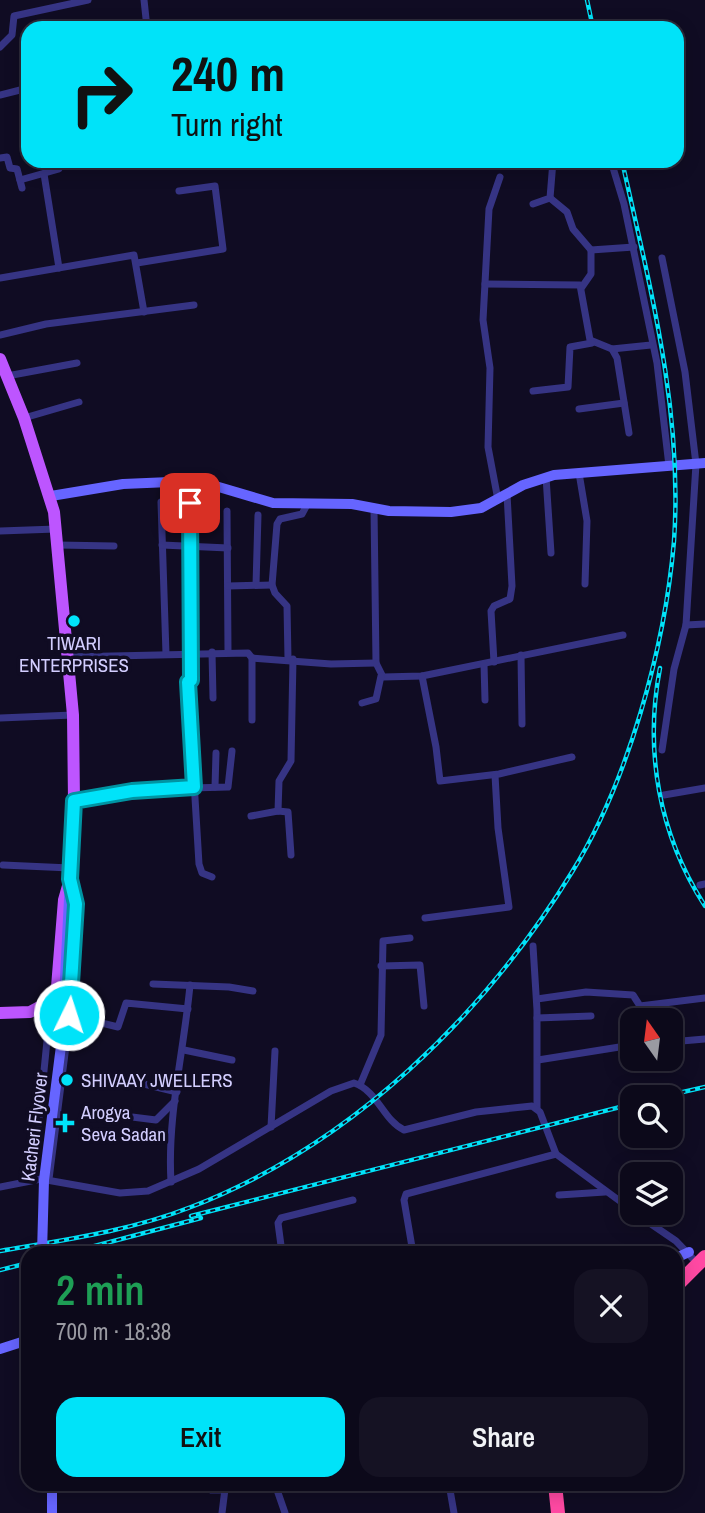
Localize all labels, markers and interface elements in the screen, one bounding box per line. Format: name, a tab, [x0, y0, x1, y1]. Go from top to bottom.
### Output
text: 240 m	[171, 40, 285, 106]
icon: right	[56, 49, 147, 140]
text: Turn right	[171, 103, 283, 146]
pin	[160, 473, 220, 533]
icon: arrive	[171, 484, 209, 522]
marker: TIWARI ENTERPRISES	[66, 613, 82, 629]
place label: TIWARI ENTERPRISES	[19, 630, 129, 678]
position arrow	[32, 978, 106, 1052]
north arrow	[620, 1008, 682, 1071]
map controls	[620, 1008, 683, 1225]
place label: SHIVAAY JWELLERS	[81, 1067, 233, 1093]
street label: Kacheri Flyover	[14, 1070, 54, 1183]
marker: SHIVAAY JWELLERS	[59, 1072, 75, 1088]
button: search	[620, 1085, 683, 1148]
place label: Arogya Seva Sadan	[80, 1099, 166, 1147]
marker: Arogya Seva Sadan	[55, 1113, 75, 1133]
button: layers	[620, 1162, 683, 1225]
text: 2 min	[56, 1262, 145, 1318]
button: close	[574, 1269, 648, 1343]
text: 700 m · 18:38	[56, 1316, 171, 1347]
button: Exit	[56, 1397, 345, 1477]
button: Share	[359, 1397, 648, 1477]

